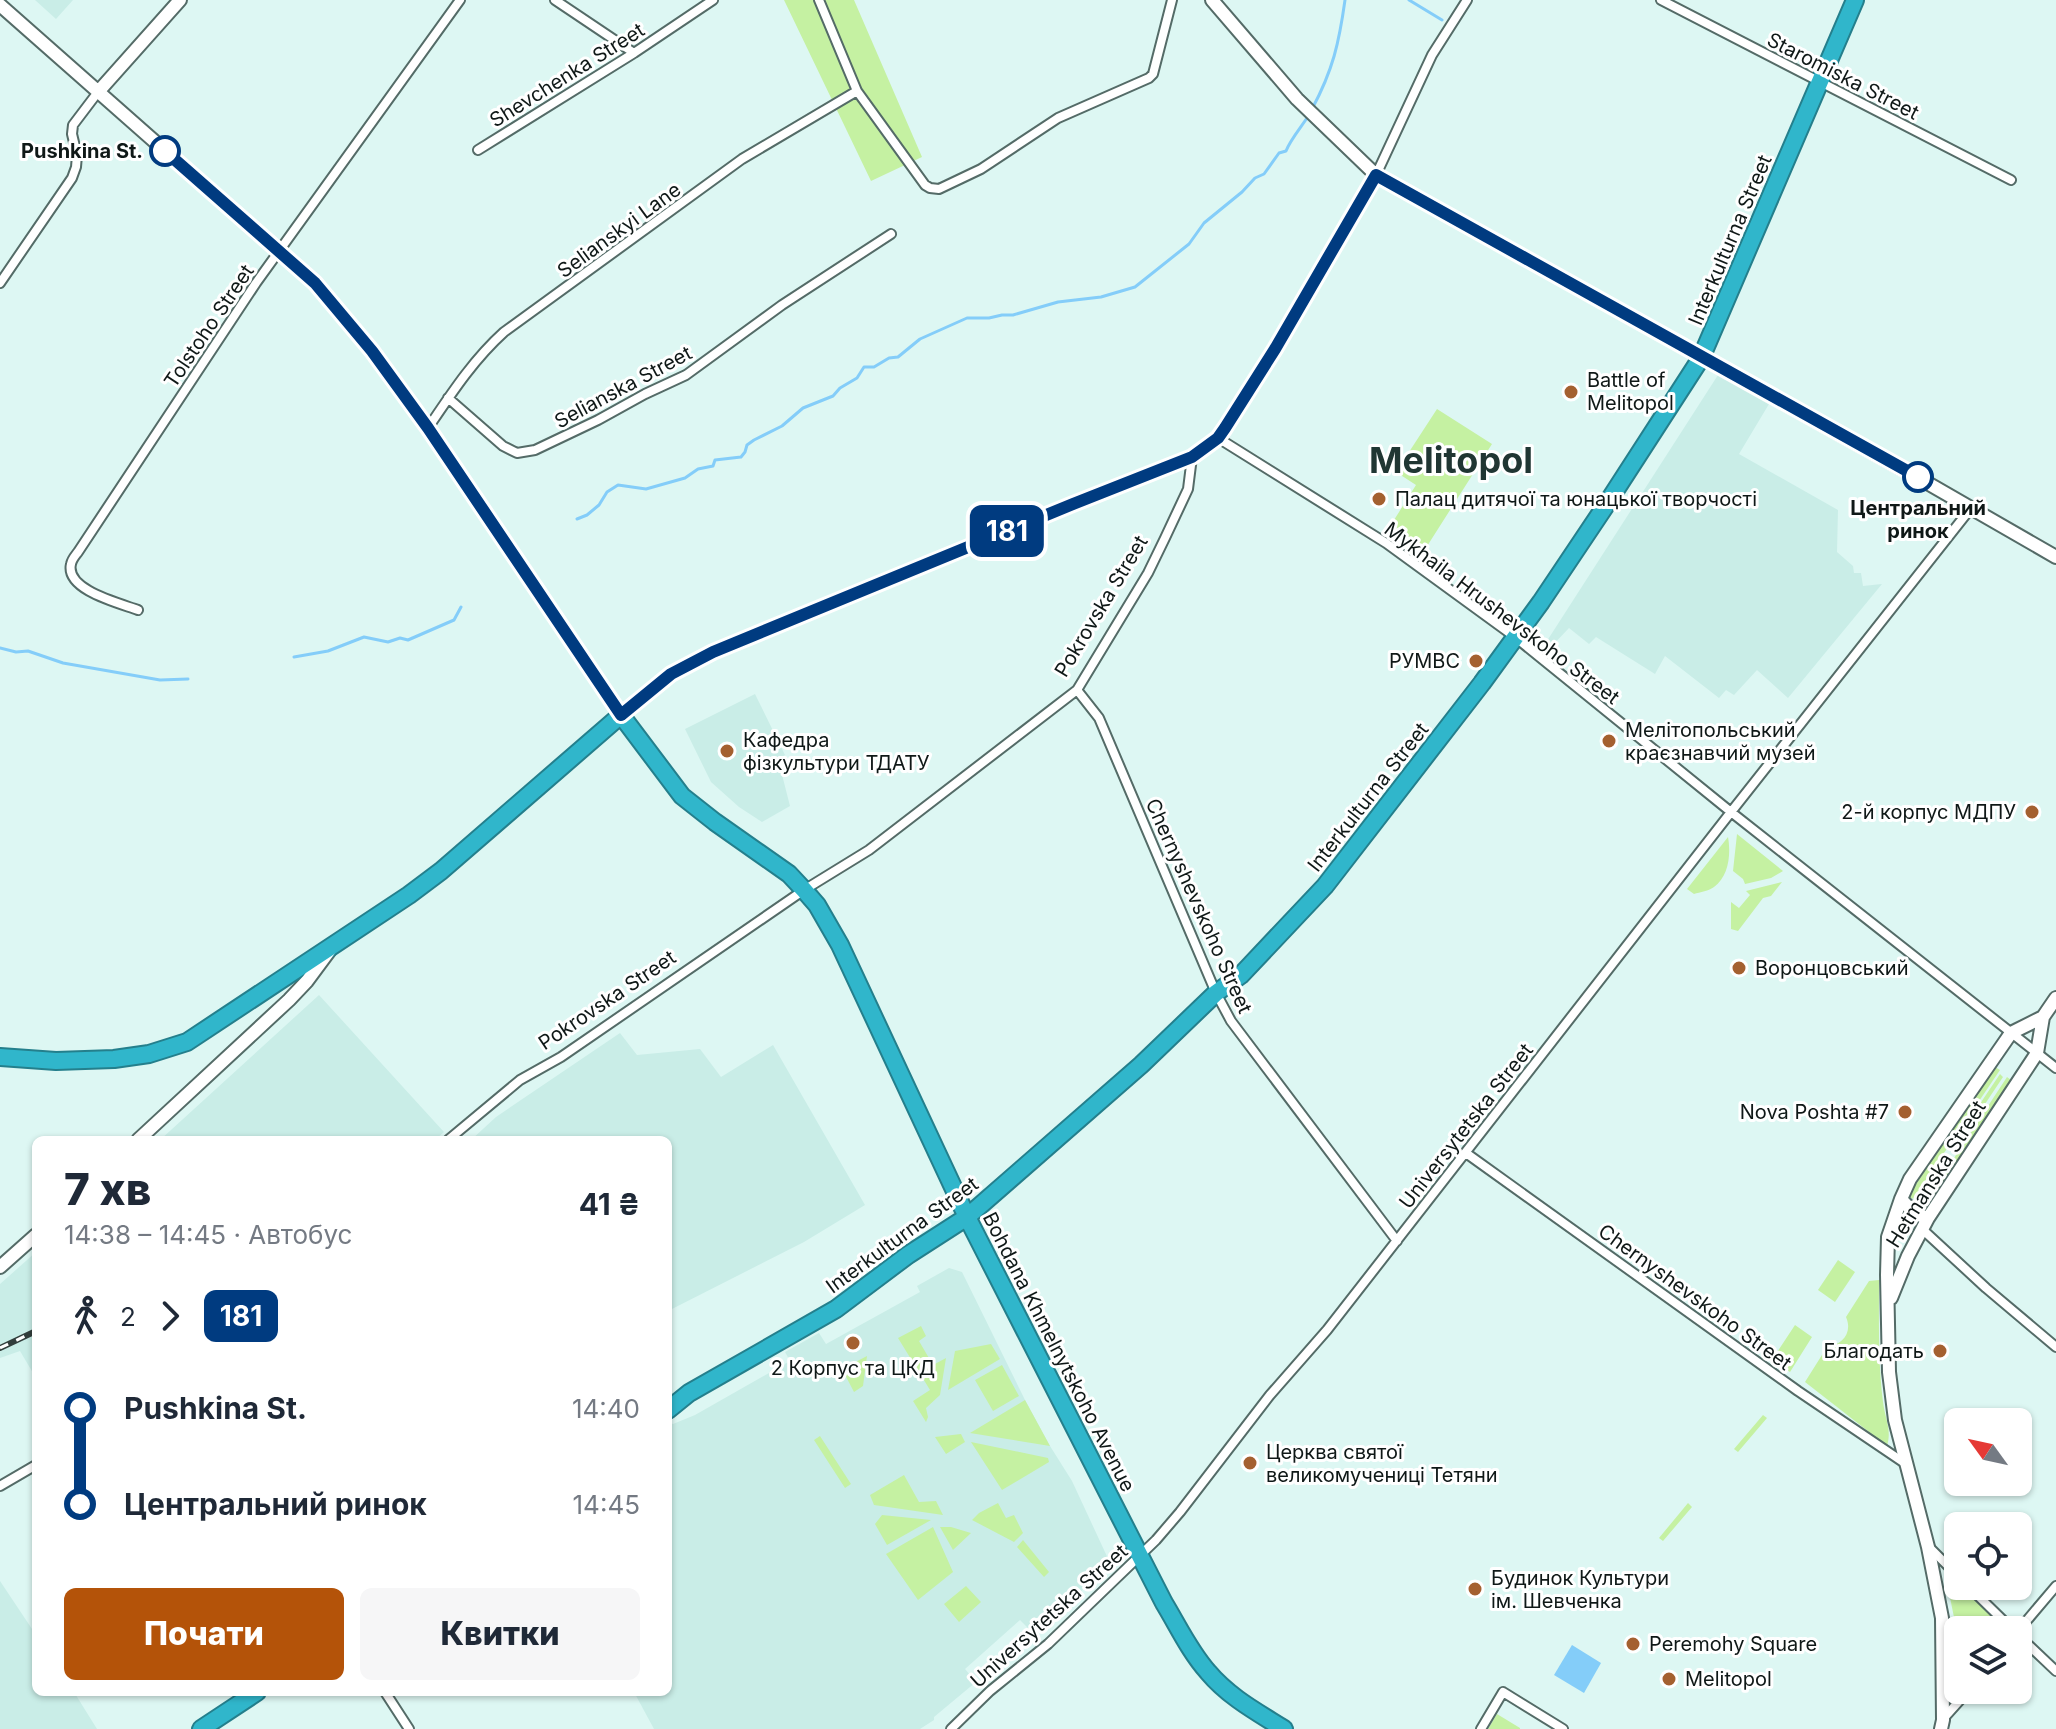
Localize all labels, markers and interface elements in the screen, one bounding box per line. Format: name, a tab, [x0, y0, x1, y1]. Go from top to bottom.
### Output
street label: Shevchenka Street	[485, 17, 649, 132]
street label: Staromiska Street	[1763, 27, 1923, 125]
marker: Pushkina St.	[150, 136, 180, 166]
place label: Pushkina St.	[21, 139, 143, 163]
street label: Interkulturna Street	[1683, 151, 1777, 329]
street label: Selianskyi Lane	[553, 177, 685, 283]
street label: Tolstoho Street	[159, 260, 259, 392]
street label: Selianska Street	[550, 341, 696, 433]
place label: Battle of Melitopol	[1587, 368, 1674, 415]
marker: Battle of Melitopol	[1562, 383, 1580, 401]
district label: Melitopol	[1369, 438, 1533, 482]
marker: Центральний ринок	[1903, 462, 1933, 492]
place label: Палац дитячої та юнацької творчості	[1395, 487, 1757, 511]
marker: Палац дитячої та юнацької творчості	[1370, 490, 1388, 508]
place label: Центральний ринок	[1850, 496, 1986, 543]
line badge: 181	[961, 505, 1053, 557]
text: 181	[986, 514, 1028, 548]
street label: Mykhaila Hrushevskoho Street	[1380, 517, 1625, 710]
street label: Pokrovska Street	[1049, 531, 1153, 681]
place label: РУМВC	[1389, 649, 1460, 673]
marker: РУМВC	[1467, 652, 1485, 670]
street label: Interkulturna Street	[1302, 717, 1434, 876]
place label: Мелітопольський краєзнавчий музей	[1625, 718, 1816, 765]
place label: Кафедра фізкультури ТДАТУ	[743, 728, 930, 775]
marker: Мелітопольський краєзнавчий музей	[1600, 732, 1618, 750]
marker: Кафедра фізкультури ТДАТУ	[718, 742, 736, 760]
street label: Chernyshevskoho Street	[1141, 795, 1257, 1018]
place label: 2-й корпус МДПУ	[1841, 800, 2016, 824]
marker: 2-й корпус МДПУ	[2023, 803, 2041, 821]
street label: Pokrovska Street	[534, 945, 681, 1055]
place label: Воронцовський	[1755, 956, 1908, 980]
marker: Воронцовський	[1730, 959, 1748, 977]
street label: Universytetska Street	[1394, 1038, 1538, 1213]
street label: Hetmanska Street	[1881, 1096, 1991, 1252]
place label: Nova Poshta #7	[1740, 1100, 1889, 1124]
marker: Nova Poshta #7	[1896, 1103, 1914, 1121]
text: 7 хв	[64, 1162, 151, 1216]
street label: Interkulturna Street	[821, 1171, 983, 1298]
text: 41 ₴	[579, 1186, 640, 1222]
street label: Bohdana Khmelnytskoho Avenue	[978, 1208, 1140, 1496]
text: 14:38 – 14:45 · Автобус	[64, 1219, 352, 1250]
street label: Chernyshevskoho Street	[1594, 1219, 1796, 1375]
icon: walk	[64, 1294, 108, 1338]
icon: forward	[148, 1294, 192, 1338]
text: 181	[220, 1299, 262, 1333]
text: 2	[120, 1301, 136, 1332]
marker: 2 Корпус та ЦКД	[844, 1334, 862, 1352]
place label: Благодать	[1823, 1339, 1924, 1363]
marker: Благодать	[1931, 1342, 1949, 1360]
place label: 2 Корпус та ЦКД	[771, 1356, 935, 1380]
text: Pushkina St.	[124, 1390, 307, 1426]
text: 14:40	[572, 1393, 640, 1424]
north arrow	[1944, 1408, 2032, 1496]
map controls	[1944, 1408, 2032, 1704]
place label: Церква святої великомучениці Тетяни	[1266, 1440, 1498, 1487]
marker: Церква святої великомучениці Тетяни	[1241, 1454, 1259, 1472]
text: Центральний ринок	[124, 1486, 427, 1522]
text: 14:45	[573, 1489, 640, 1520]
button: locate	[1944, 1512, 2032, 1600]
street label: Universytetska Street	[966, 1539, 1133, 1693]
place label: Будинок Культури ім. Шевченка	[1491, 1566, 1669, 1613]
marker: Будинок Культури ім. Шевченка	[1466, 1580, 1484, 1598]
button: Почати	[64, 1588, 344, 1680]
button: Квитки	[360, 1588, 640, 1680]
button: layers	[1944, 1616, 2032, 1704]
place label: Peremohy Square	[1649, 1632, 1817, 1656]
marker: Peremohy Square	[1624, 1635, 1642, 1653]
place label: Melitopol	[1685, 1667, 1772, 1691]
marker: Melitopol	[1660, 1670, 1678, 1688]

